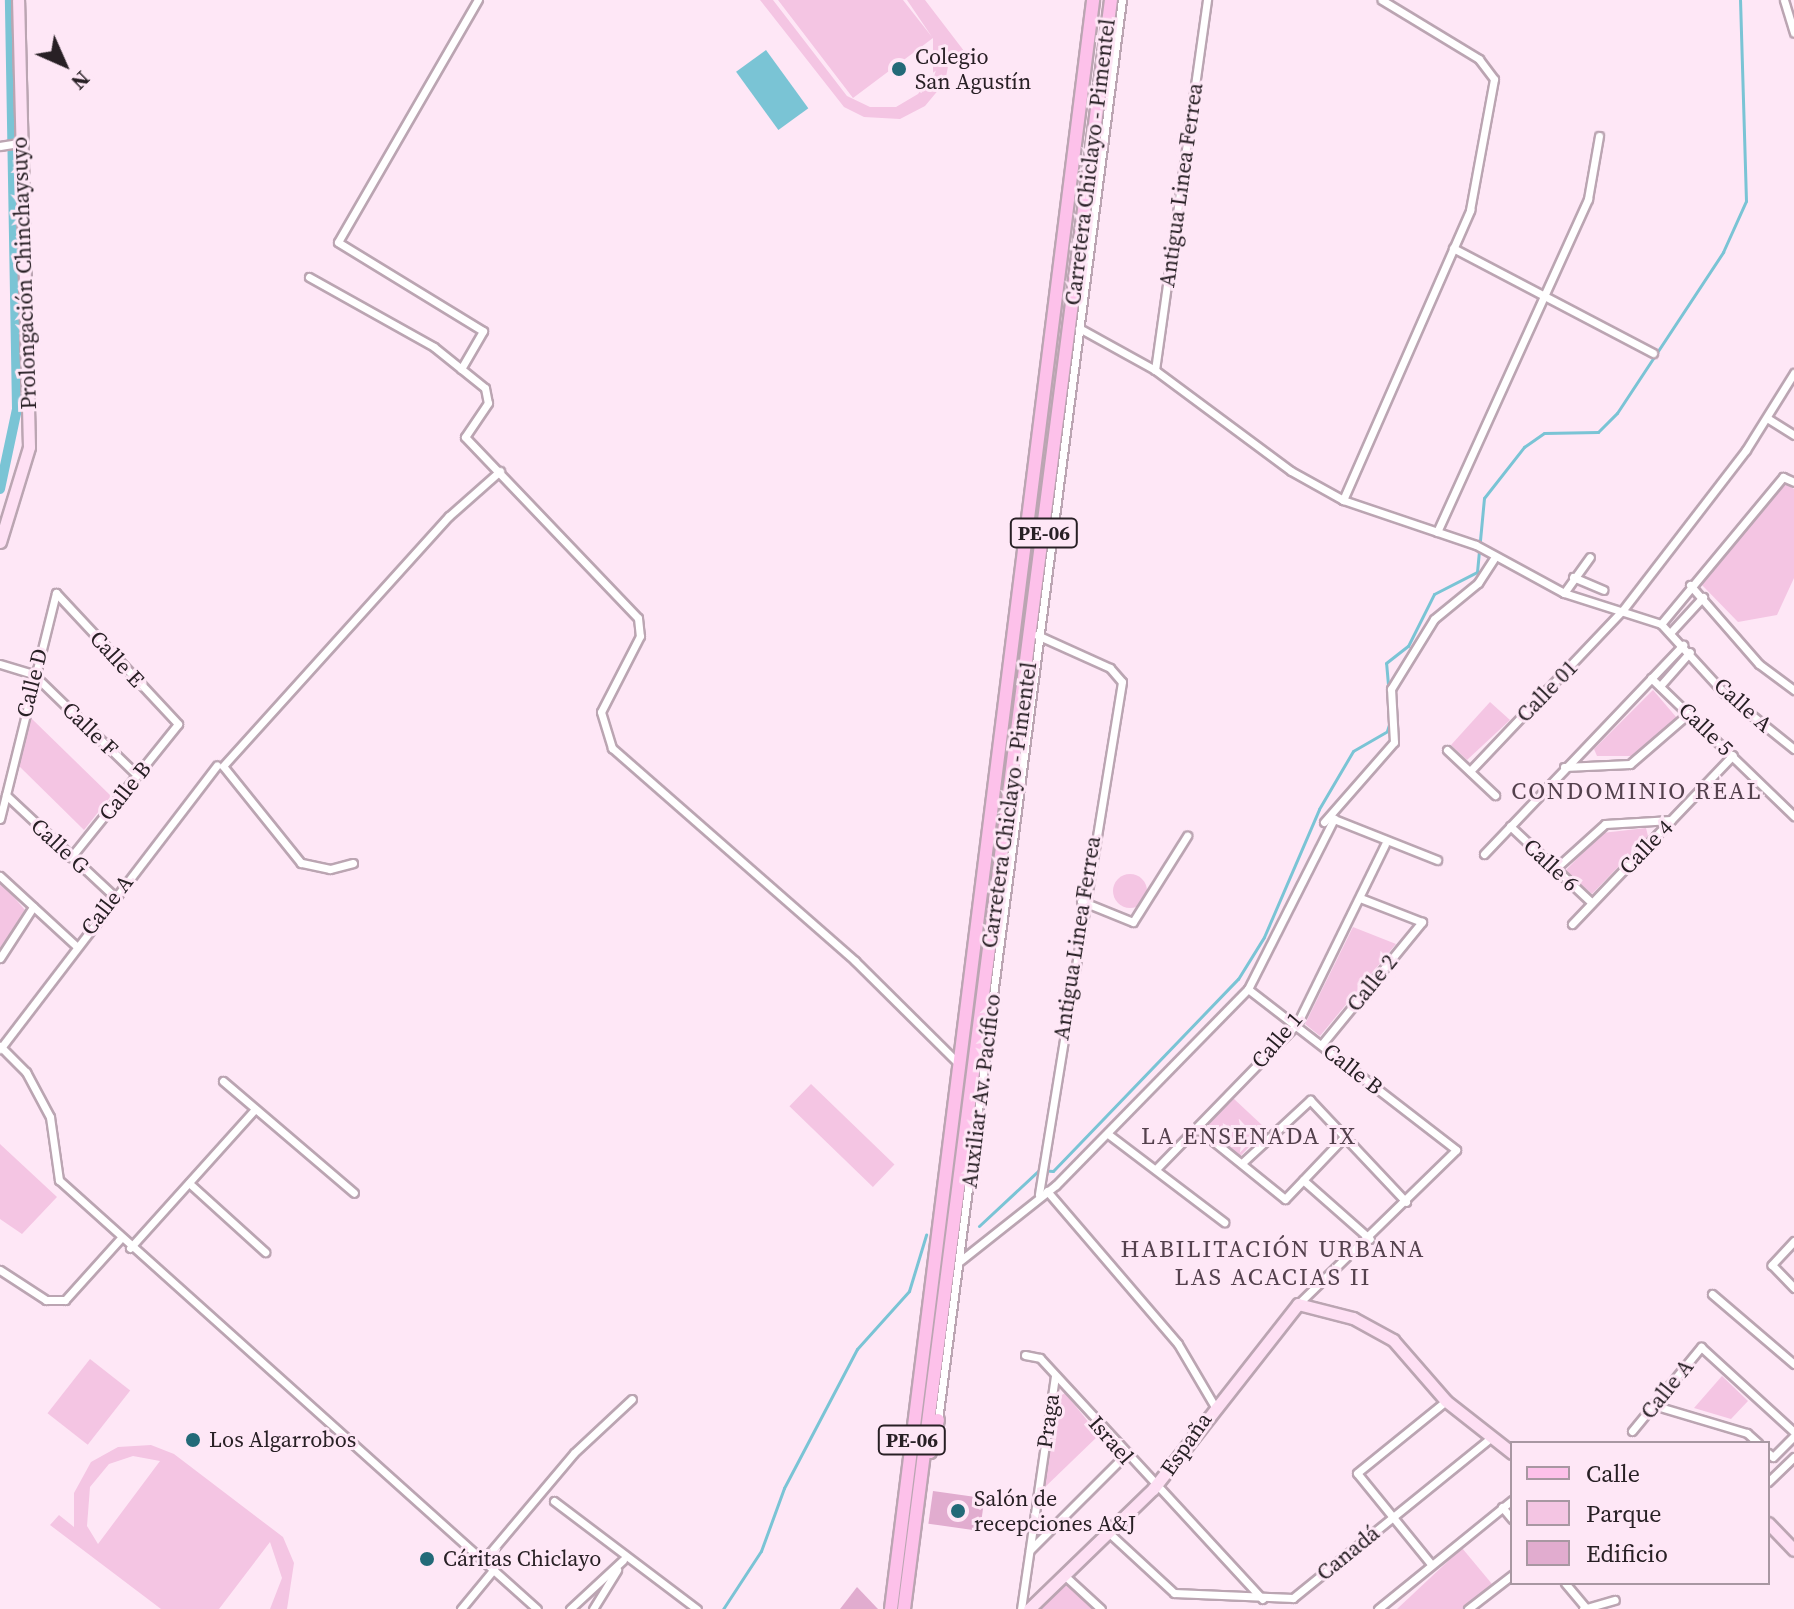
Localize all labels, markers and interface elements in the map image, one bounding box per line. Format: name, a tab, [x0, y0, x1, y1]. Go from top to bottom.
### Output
street label: Carretera Chiclayo - Pimentel	[1059, 17, 1121, 307]
north arrow	[24, 24, 104, 104]
place label: Colegio San Agustín	[915, 43, 1031, 94]
marker: Colegio San Agustín	[890, 60, 908, 78]
text: N	[65, 65, 97, 97]
street label: Antigua Linea Ferrea	[1154, 81, 1208, 289]
street label: Prolongación Chinchaysuyo	[6, 136, 42, 410]
road number: PE-06	[1008, 517, 1080, 549]
street label: Calle E	[84, 625, 150, 693]
street label: Calle D	[11, 646, 53, 720]
street label: Calle 01	[1511, 654, 1583, 728]
street label: Carretera Chiclayo - Pimentel	[976, 660, 1042, 950]
street label: Calle A	[1708, 672, 1778, 738]
street label: Calle F	[57, 696, 123, 762]
street label: Calle 5	[1673, 697, 1739, 761]
street label: Calle B	[93, 756, 157, 826]
district label: CONDOMINIO REAL	[1511, 777, 1763, 805]
street label: Calle G	[26, 813, 94, 879]
street label: Calle 4	[1614, 814, 1678, 880]
street label: Calle 6	[1518, 833, 1584, 897]
street label: Antigua Linea Ferrea	[1048, 834, 1106, 1042]
street label: Calle A	[75, 870, 139, 940]
street label: Calle 2	[1341, 949, 1403, 1017]
street label: Auxiliar Av. Pacífico	[956, 992, 1006, 1190]
street label: Calle 1	[1246, 1006, 1308, 1074]
street label: Calle B	[1318, 1038, 1388, 1100]
district label: LA ENSENADA IX	[1141, 1122, 1357, 1150]
district label: HABILITACIÓN URBANA LAS ACACIAS II	[1120, 1235, 1426, 1291]
street label: Calle A	[1635, 1354, 1699, 1424]
street label: Praga	[1031, 1392, 1065, 1450]
street label: España	[1155, 1407, 1217, 1481]
street label: Israel	[1083, 1411, 1139, 1469]
road number: PE-06	[876, 1424, 948, 1456]
place label: Los Algarrobos	[209, 1427, 356, 1453]
marker: Los Algarrobos	[184, 1431, 202, 1449]
legend	[1510, 1441, 1770, 1585]
text: Calle	[1586, 1457, 1640, 1490]
place label: Salón de recepciones A&J	[974, 1485, 1136, 1536]
text: Parque	[1586, 1497, 1662, 1530]
marker: Salón de recepciones A&J	[949, 1502, 967, 1520]
street label: Canadá	[1311, 1520, 1385, 1586]
text: Edificio	[1586, 1537, 1668, 1570]
place label: Cáritas Chiclayo	[443, 1546, 601, 1572]
marker: Cáritas Chiclayo	[418, 1550, 436, 1568]

